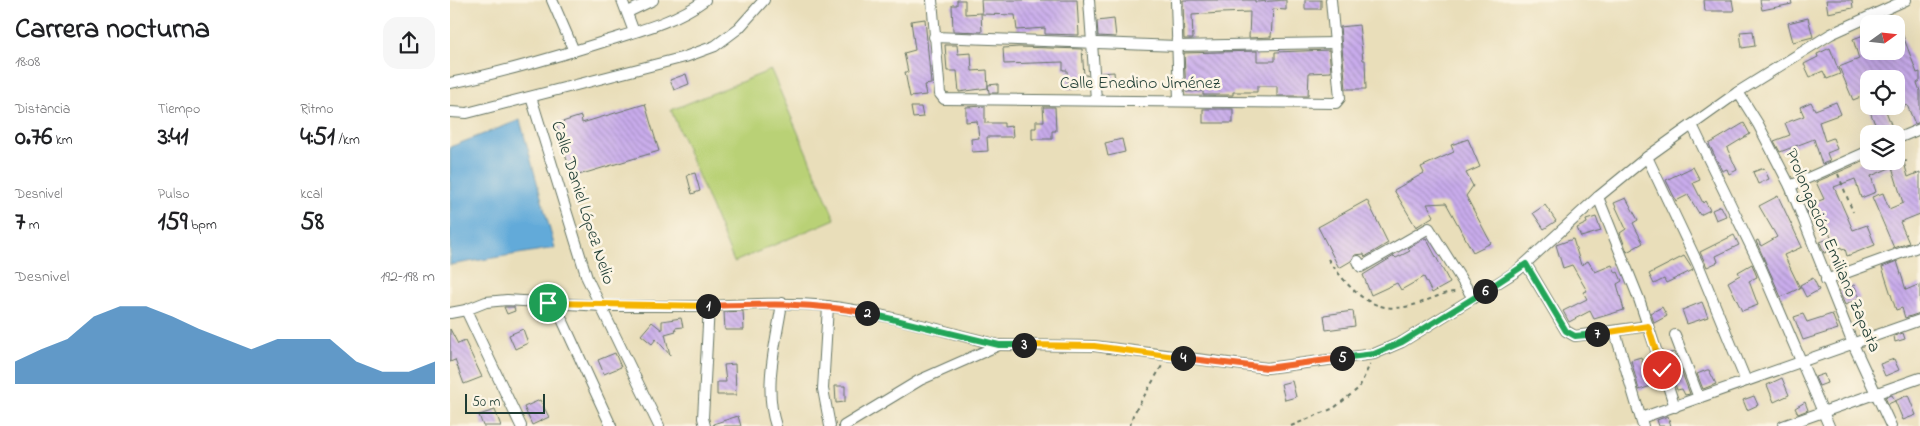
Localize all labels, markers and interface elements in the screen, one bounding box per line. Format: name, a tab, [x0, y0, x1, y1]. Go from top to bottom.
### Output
text: Carrera nocturna	[15, 10, 210, 51]
north arrow	[1860, 15, 1905, 60]
map controls	[1860, 15, 1905, 170]
button: share	[383, 17, 435, 69]
text: 18:08	[15, 50, 40, 74]
button: locate	[1860, 70, 1905, 115]
street label: Calle Enedino Jiménez	[1060, 71, 1221, 97]
text: Distancia	[15, 99, 70, 120]
text: Tiempo	[158, 99, 200, 120]
text: Ritmo	[300, 99, 333, 120]
street label: Calle Daniel López Nelio	[543, 118, 621, 288]
text: 0.76	[15, 120, 52, 156]
text: 3:41	[158, 120, 188, 156]
text: 4:51	[300, 120, 335, 156]
button: layers	[1860, 125, 1905, 170]
text: km	[52, 130, 73, 151]
text: /km	[335, 130, 360, 151]
street label: Prolongación Emiliano Zapata	[1776, 145, 1887, 357]
text: Desnivel	[15, 184, 63, 205]
text: Pulso	[158, 184, 190, 205]
text: kcal	[300, 184, 323, 205]
text: 7	[15, 205, 25, 241]
text: 159	[158, 205, 187, 241]
text: 58	[300, 205, 324, 241]
text: m	[25, 215, 40, 236]
text: bpm	[187, 215, 217, 236]
text: Desnivel	[15, 265, 69, 289]
text: 192–198 m	[380, 265, 435, 289]
pin: 6	[1472, 278, 1498, 304]
text: 6	[1482, 281, 1489, 302]
pin	[527, 282, 569, 324]
icon: arrive	[534, 289, 562, 317]
pin: 1	[696, 294, 720, 318]
text: 1	[706, 296, 711, 317]
pin: 2	[854, 300, 880, 326]
text: 2	[864, 303, 871, 324]
pin: 7	[1584, 322, 1610, 346]
text: 7	[1595, 324, 1600, 345]
pin: 3	[1012, 332, 1036, 358]
text: 3	[1022, 335, 1027, 356]
pin: 4	[1170, 346, 1196, 370]
pin: 5	[1330, 346, 1354, 370]
text: 4	[1181, 348, 1186, 369]
text: 5	[1338, 348, 1347, 369]
pin	[1641, 349, 1683, 391]
icon: check	[1648, 356, 1676, 384]
scale bar	[465, 391, 545, 414]
text: 50 m	[472, 392, 500, 413]

